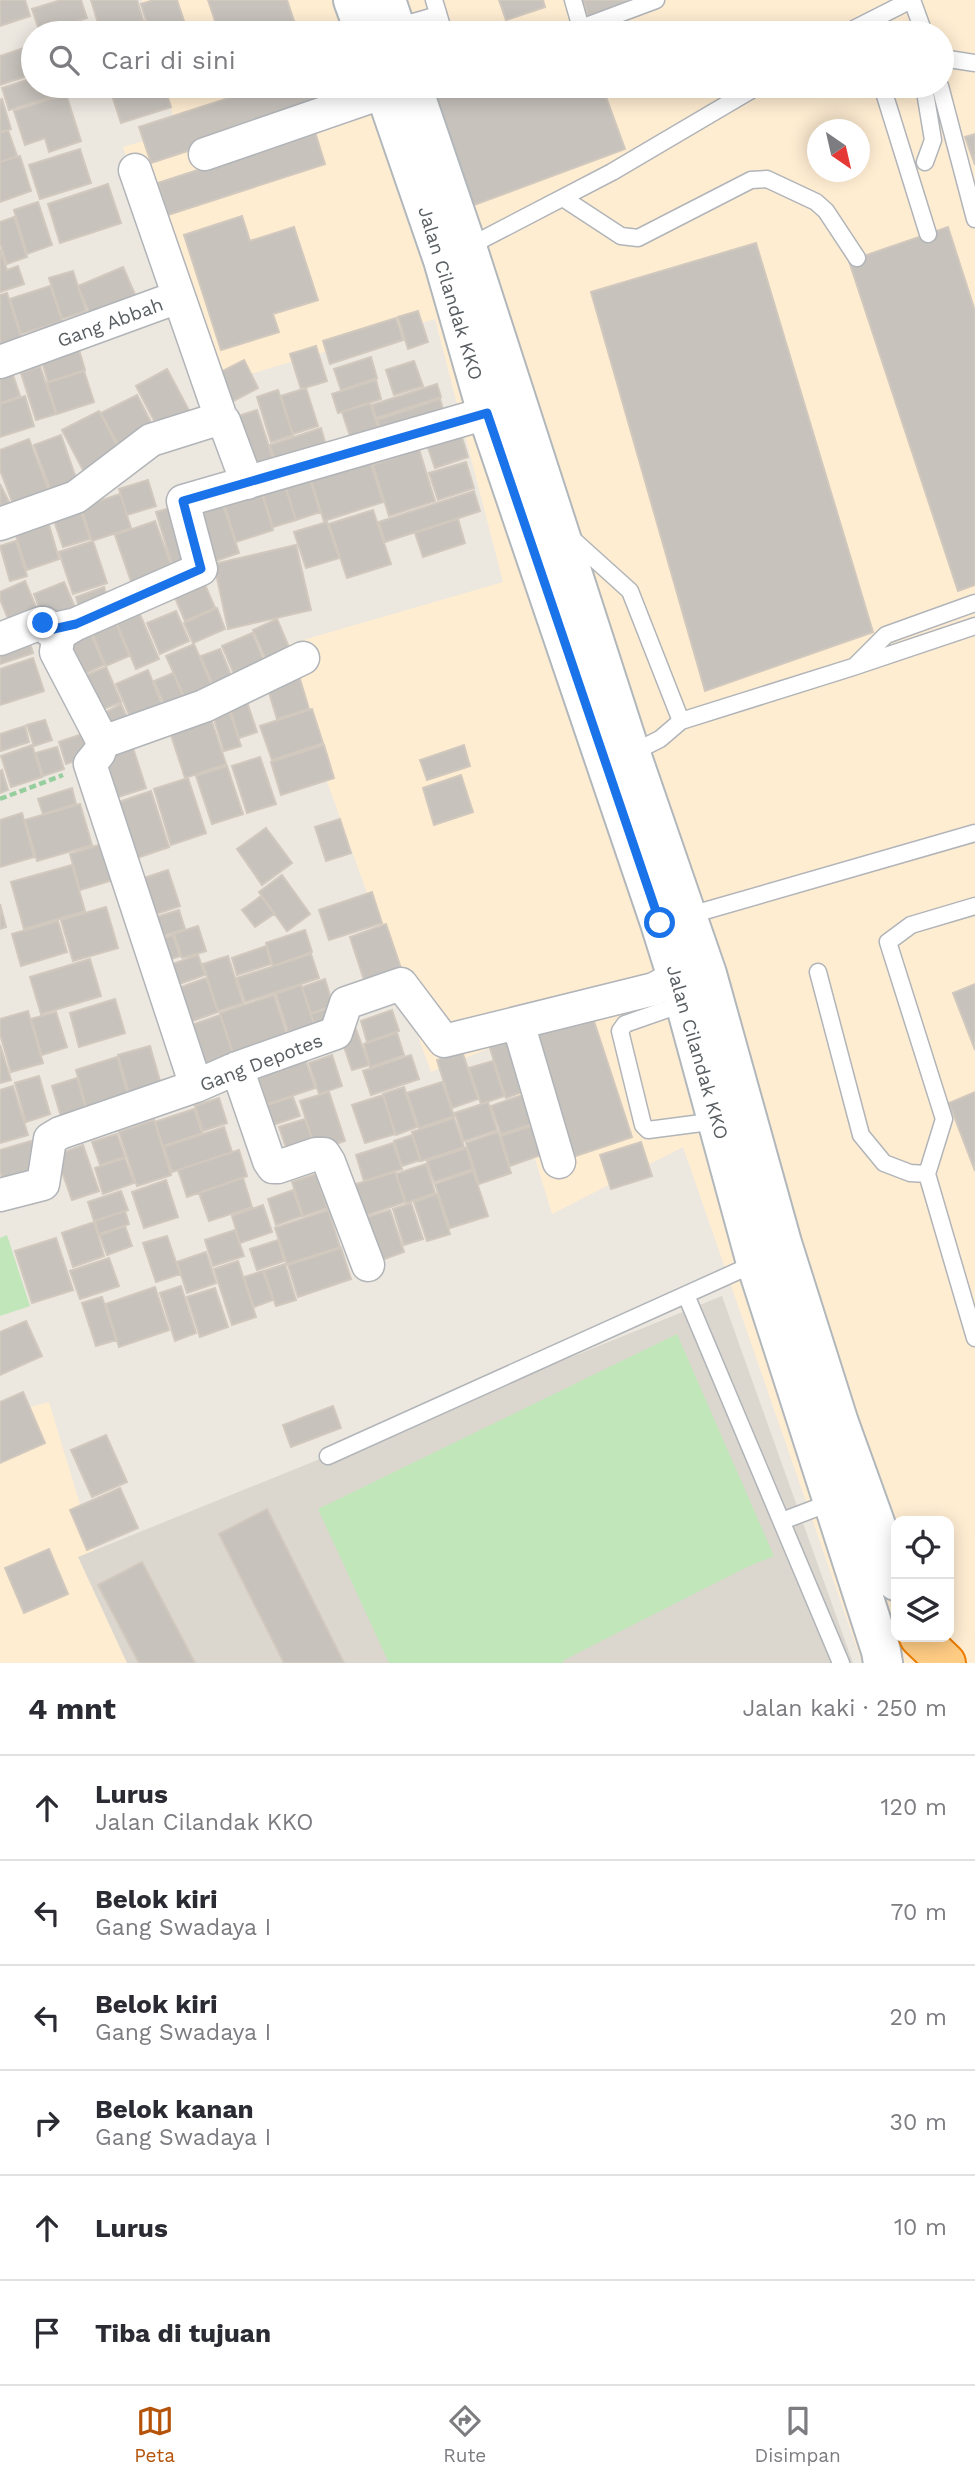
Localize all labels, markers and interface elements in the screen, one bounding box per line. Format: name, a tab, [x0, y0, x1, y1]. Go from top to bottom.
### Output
search box	[21, 21, 954, 98]
icon: search	[45, 41, 83, 79]
text: Cari di sini	[101, 45, 236, 75]
north arrow	[807, 119, 870, 182]
street label: Jalan Cilandak KKO	[413, 203, 488, 383]
street label: Gang Abbah	[54, 293, 166, 352]
route end	[27, 607, 58, 638]
route start	[644, 907, 675, 938]
street label: Jalan Cilandak KKO	[662, 962, 733, 1142]
street label: Gang Depotes	[197, 1029, 326, 1096]
map controls	[891, 1516, 954, 1642]
button: locate	[891, 1516, 954, 1579]
button: layers	[891, 1579, 954, 1642]
text: 4 mnt	[28, 1691, 116, 1726]
text: Jalan kaki · 250 m	[743, 1695, 947, 1722]
text: Lurus	[95, 1779, 168, 1809]
icon: ahead	[28, 1789, 66, 1827]
text: 120 m	[881, 1794, 947, 1821]
text: Jalan Cilandak KKO	[95, 1809, 313, 1836]
text: Belok kiri	[95, 1884, 218, 1914]
icon: left	[28, 1894, 66, 1932]
text: 70 m	[890, 1899, 947, 1926]
text: Gang Swadaya I	[95, 1914, 271, 1941]
text: Belok kiri	[95, 1989, 218, 2019]
icon: left	[28, 1999, 66, 2037]
text: 20 m	[890, 2004, 947, 2031]
text: Gang Swadaya I	[95, 2019, 271, 2046]
text: Belok kanan	[95, 2094, 254, 2124]
icon: right	[28, 2104, 66, 2142]
text: 30 m	[890, 2109, 947, 2136]
text: Gang Swadaya I	[95, 2124, 271, 2151]
icon: ahead	[28, 2209, 66, 2247]
text: Lurus	[95, 2213, 168, 2243]
text: 10 m	[894, 2214, 947, 2241]
icon: arrive	[28, 2314, 66, 2352]
text: Tiba di tujuan	[95, 2318, 271, 2348]
tab: Peta	[134, 2402, 175, 2467]
tab: Rute	[443, 2402, 486, 2467]
tab: Disimpan	[755, 2402, 841, 2467]

